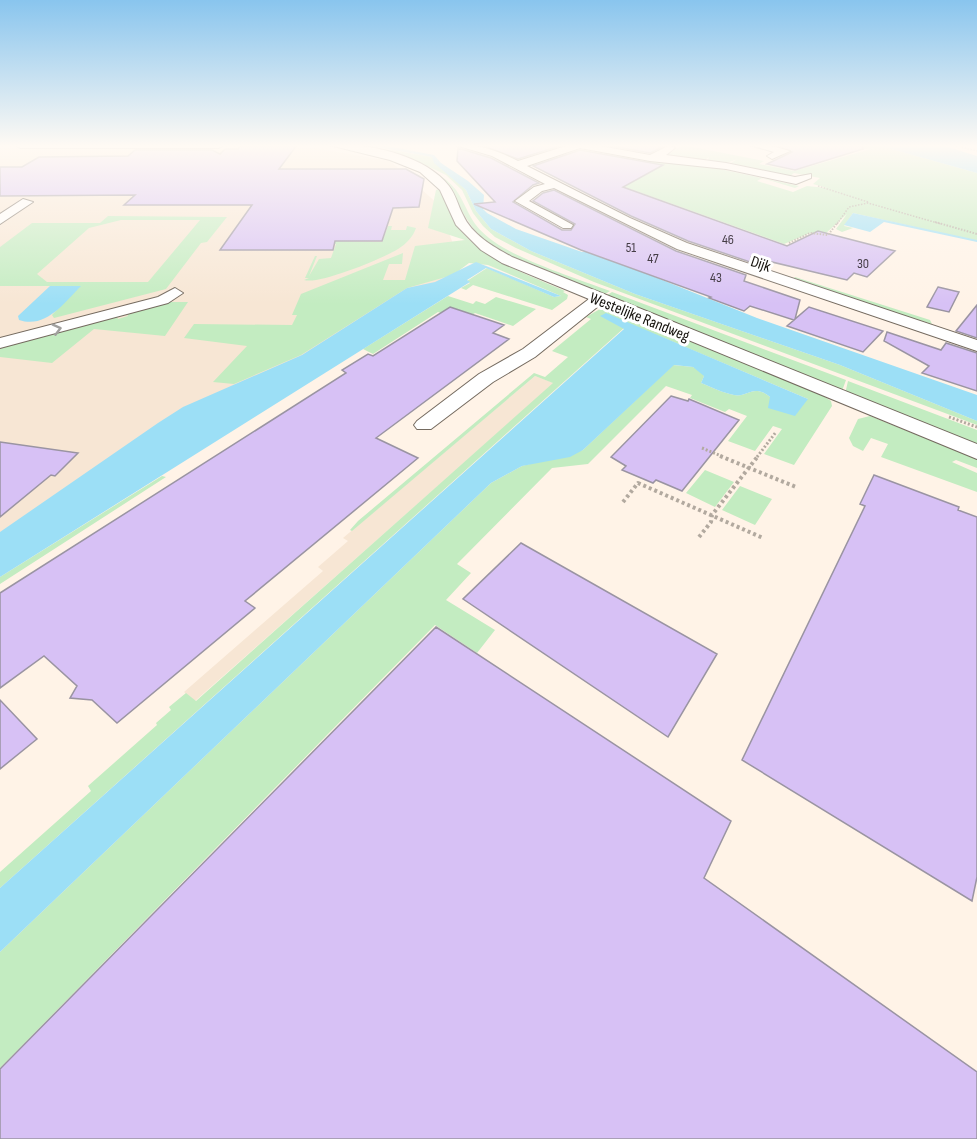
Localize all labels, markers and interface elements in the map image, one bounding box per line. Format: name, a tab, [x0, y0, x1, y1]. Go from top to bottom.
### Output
house number: 46	[722, 231, 734, 248]
house number: 51	[626, 239, 636, 256]
house number: 47	[647, 250, 659, 267]
street label: Dijk	[748, 252, 773, 277]
house number: 30	[857, 255, 869, 272]
house number: 43	[710, 269, 722, 286]
street label: Westelijke Randweg	[587, 289, 692, 346]
one-way arrow	[52, 323, 62, 336]

